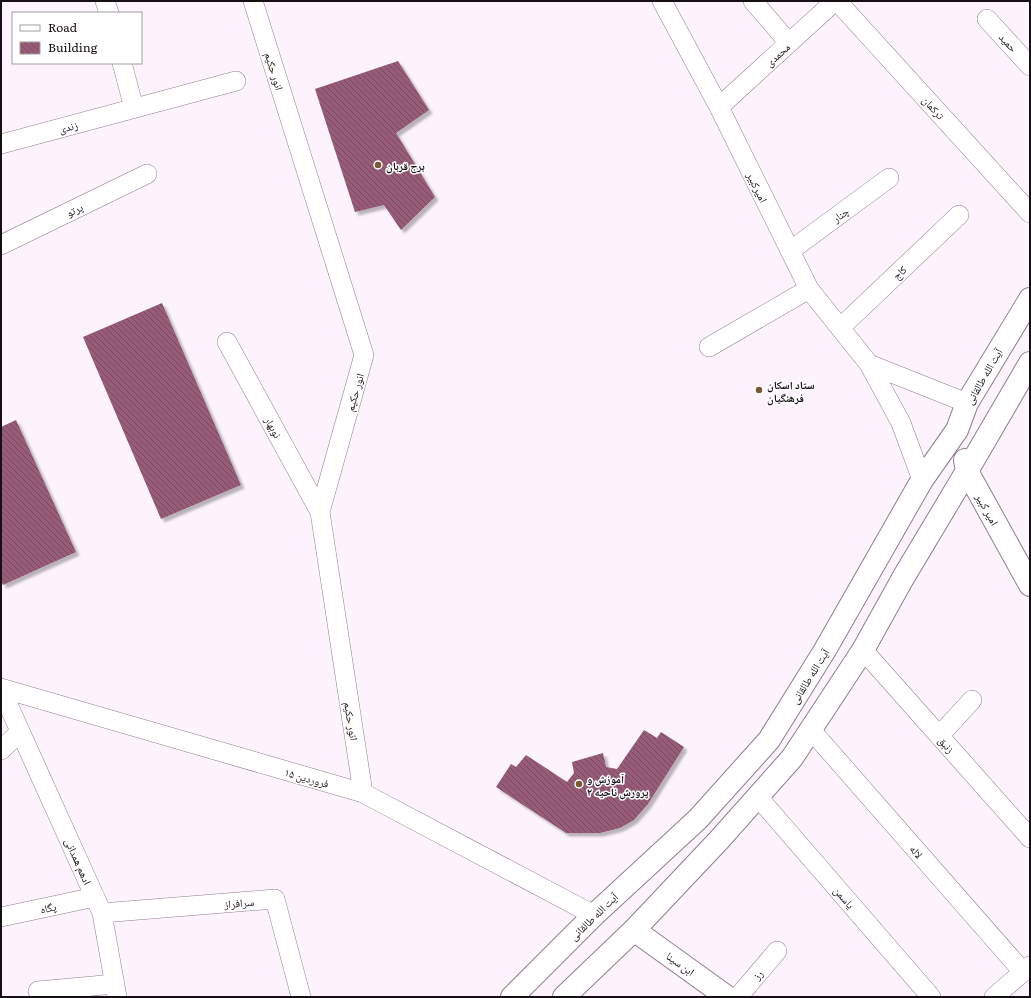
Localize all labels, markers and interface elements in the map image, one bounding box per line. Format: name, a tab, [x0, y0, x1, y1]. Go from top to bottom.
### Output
legend	[12, 12, 142, 64]
text: Road	[48, 18, 78, 36]
street label: حمید	[996, 29, 1022, 55]
text: Building	[48, 38, 98, 56]
street label: محمدی	[761, 38, 793, 70]
street label: انور حکیم	[261, 50, 288, 92]
street label: ترکمان	[919, 92, 949, 123]
street label: زندی	[57, 116, 79, 136]
place label: برج قربان	[386, 157, 425, 174]
marker: برج قربان	[373, 160, 383, 170]
street label: امیرکبیر	[743, 168, 772, 205]
street label: پرتو	[63, 198, 85, 220]
street label: چنار	[828, 202, 852, 226]
street label: کاج	[888, 261, 910, 283]
street label: آیت الله طالقانی	[960, 345, 1006, 407]
street label: انور حکیم	[341, 371, 368, 413]
place label: ستاد اسکان فرهنگیان	[767, 376, 815, 406]
marker: ستاد اسکان فرهنگیان	[754, 385, 764, 395]
street label: نوبهار	[261, 412, 286, 441]
street label: امیر کبیر	[972, 489, 1003, 528]
street label: آیت الله طالقانی	[786, 645, 832, 707]
street label: انور حکیم	[340, 700, 363, 742]
street label: زنبق	[935, 732, 959, 756]
street label: ۱۵ فروردین	[283, 763, 331, 791]
place label: آموزش و پرورش ناحیه ۲	[587, 770, 649, 800]
marker: آموزش و پرورش ناحیه ۲	[574, 779, 584, 789]
street label: ادهم همدانی	[61, 835, 96, 887]
street label: لاله	[907, 841, 927, 861]
street label: یاسمن	[831, 882, 860, 912]
street label: آیت الله طالقانی	[565, 888, 621, 943]
street label: سرافراز	[222, 893, 255, 911]
street label: پگاه	[38, 897, 58, 917]
street label: ابن سینا	[664, 947, 698, 979]
street label: رز	[748, 966, 766, 983]

